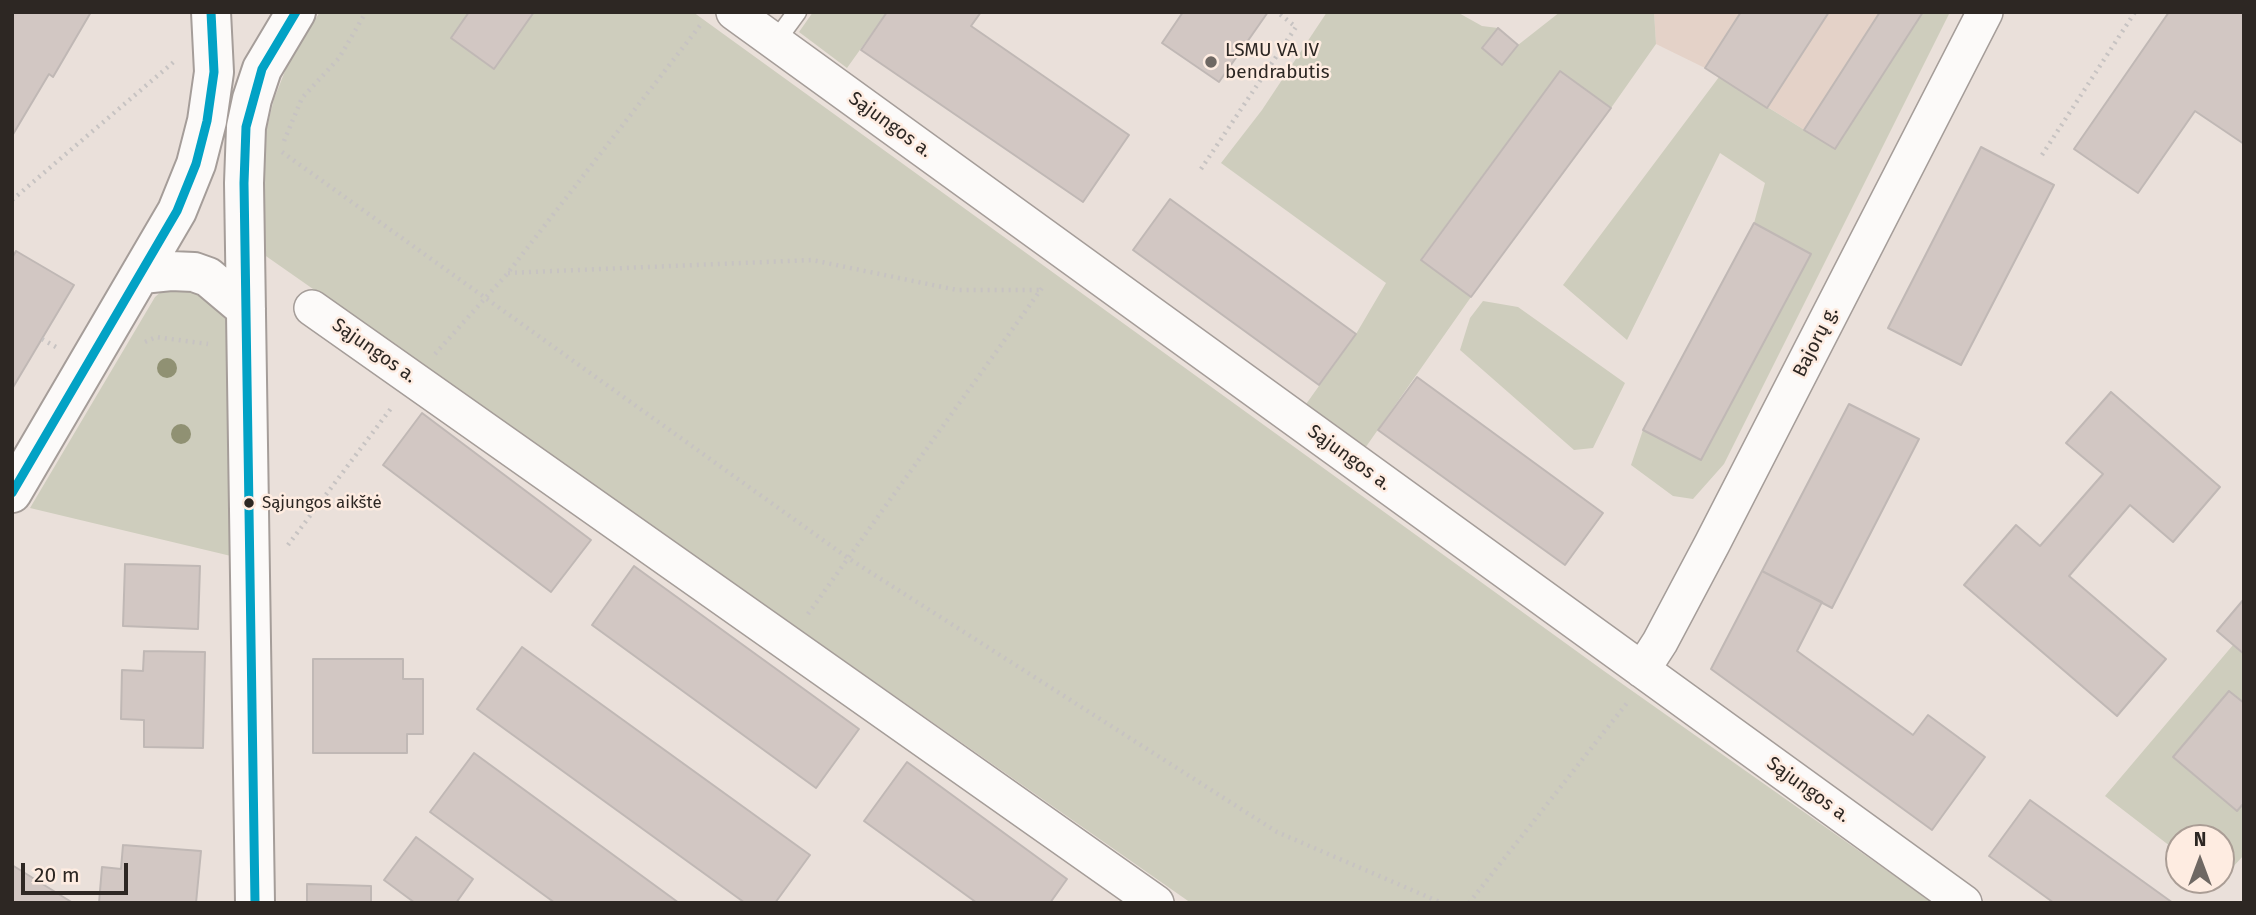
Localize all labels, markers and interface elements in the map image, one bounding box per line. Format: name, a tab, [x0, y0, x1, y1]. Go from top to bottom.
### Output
place label: LSMU VA IV bendrabutis	[1225, 40, 1330, 84]
marker: LSMU VA IV bendrabutis	[1203, 54, 1219, 70]
street label: Sąjungos a.	[844, 87, 936, 163]
street label: Bajorų g.	[1789, 303, 1843, 381]
street label: Sąjungos a.	[328, 314, 420, 388]
street label: Sąjungos a.	[1303, 420, 1395, 496]
place label: Sąjungos aikštė	[262, 493, 382, 513]
marker: Sąjungos aikštė	[242, 496, 256, 510]
street label: Sąjungos a.	[1762, 752, 1854, 828]
north arrow	[2165, 824, 2235, 894]
text: N	[2194, 828, 2206, 851]
scale bar	[24, 848, 131, 892]
text: 20 m	[34, 862, 80, 888]

